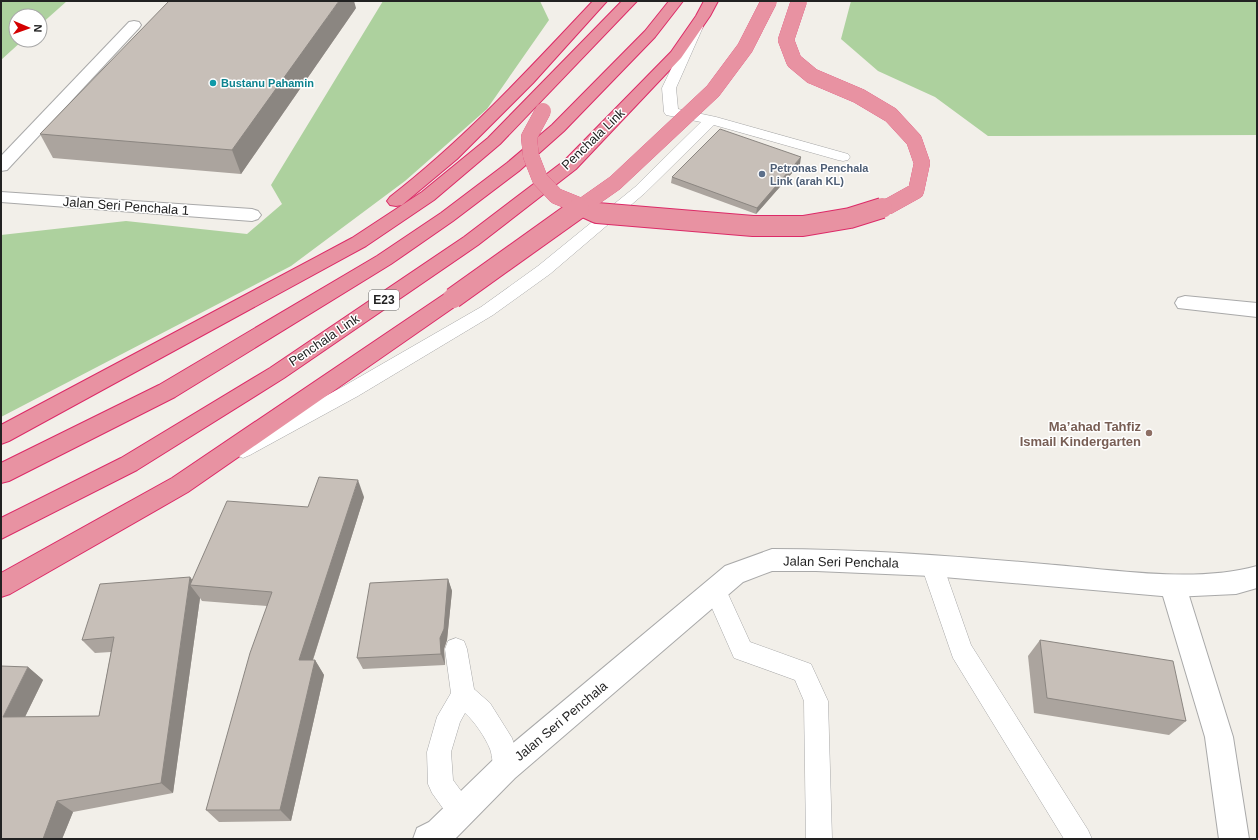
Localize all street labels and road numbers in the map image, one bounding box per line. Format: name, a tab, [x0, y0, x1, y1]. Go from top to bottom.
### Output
street label: Penchala Link	[558, 105, 628, 173]
street label: Jalan Seri Penchala 1	[62, 194, 190, 218]
road number: E23	[369, 290, 399, 310]
street label: Penchala Link	[286, 311, 362, 369]
street label: Jalan Seri Penchala	[783, 553, 900, 571]
street label: Jalan Seri Penchala	[512, 678, 611, 764]

